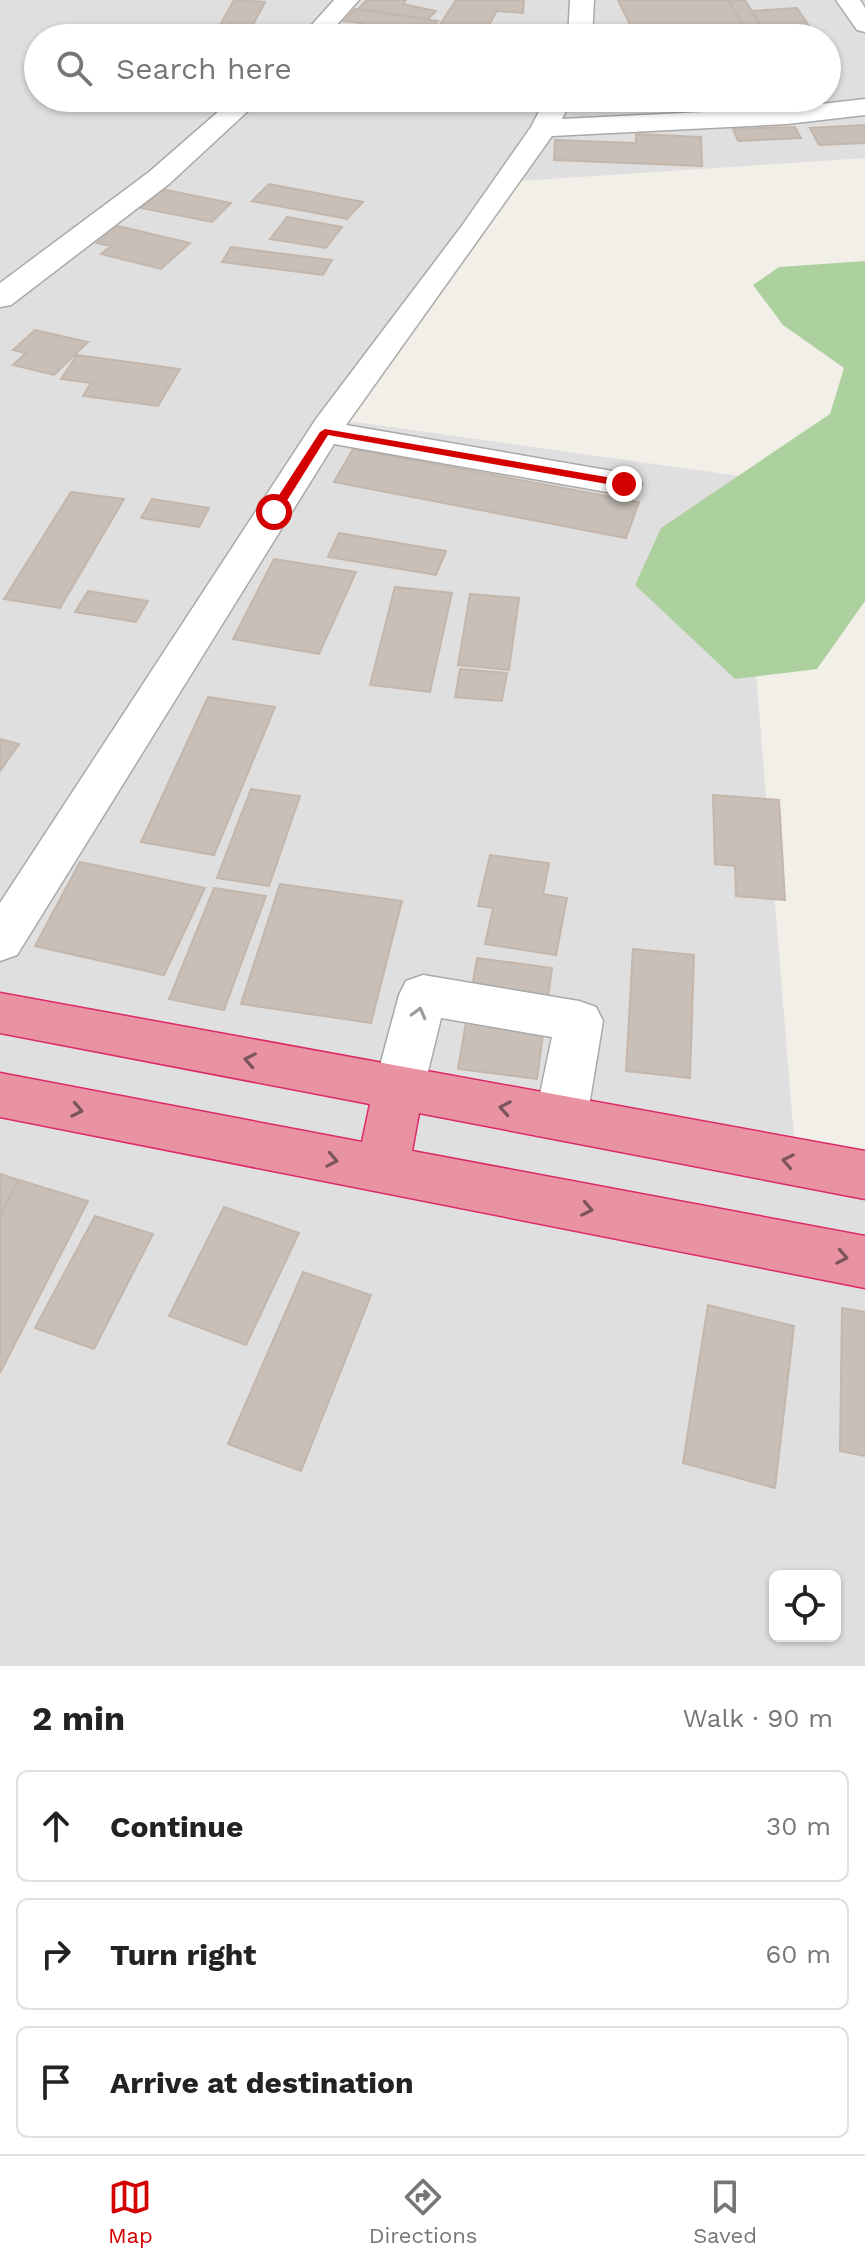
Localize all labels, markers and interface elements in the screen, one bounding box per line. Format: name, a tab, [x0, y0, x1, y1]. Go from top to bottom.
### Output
search box	[24, 24, 841, 112]
icon: search	[52, 46, 96, 90]
text: Search here	[116, 51, 292, 86]
route end	[606, 466, 642, 502]
route start	[256, 494, 292, 530]
one-way arrow	[409, 1006, 426, 1020]
one-way arrow	[243, 1053, 256, 1070]
one-way arrow	[498, 1100, 512, 1117]
one-way arrow	[69, 1101, 83, 1118]
one-way arrow	[325, 1151, 338, 1168]
one-way arrow	[782, 1153, 795, 1170]
one-way arrow	[580, 1200, 594, 1217]
one-way arrow	[836, 1248, 849, 1265]
map controls	[769, 1570, 841, 1642]
button: locate	[769, 1570, 841, 1642]
text: 2 min	[32, 1698, 125, 1738]
text: Walk · 90 m	[683, 1703, 833, 1733]
icon: ahead	[34, 1804, 78, 1848]
text: Continue	[110, 1809, 243, 1844]
text: 30 m	[766, 1811, 831, 1841]
icon: right	[34, 1932, 78, 1976]
text: Turn right	[110, 1937, 256, 1972]
text: 60 m	[765, 1939, 831, 1969]
icon: arrive	[34, 2060, 78, 2104]
text: Arrive at destination	[110, 2065, 414, 2100]
tab: Map	[108, 2175, 153, 2248]
tab: Directions	[369, 2175, 477, 2248]
tab: Saved	[693, 2175, 757, 2248]

